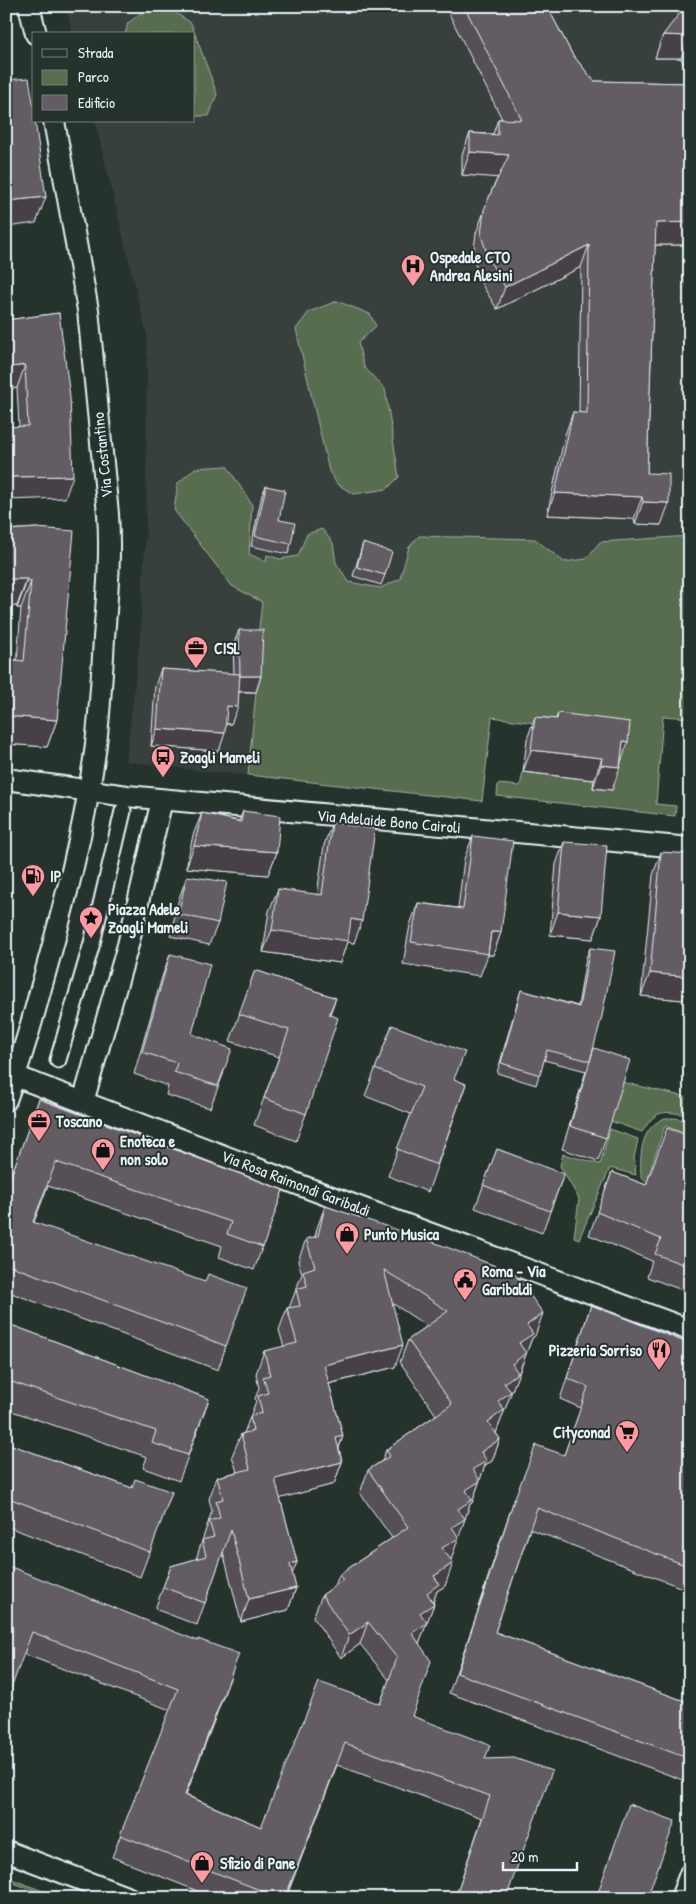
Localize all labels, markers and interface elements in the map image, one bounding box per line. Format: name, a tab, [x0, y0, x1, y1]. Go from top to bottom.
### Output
legend	[32, 32, 195, 122]
text: Strada	[78, 42, 114, 63]
text: Parco	[78, 66, 109, 87]
text: Edificio	[78, 92, 115, 113]
place label: Ospedale CTO Andrea Alesini	[430, 246, 513, 286]
hospital icon: Ospedale CTO Andrea Alesini	[400, 253, 426, 287]
street label: Via Costantino	[87, 411, 117, 499]
office icon: CISL	[183, 635, 209, 669]
place label: CISL	[214, 637, 240, 659]
bus stop icon: Zoagli Mameli	[150, 744, 176, 778]
place label: Zoagli Mameli	[180, 746, 260, 769]
street label: Via Adelaide Bono Cairoli	[316, 804, 462, 838]
fuel station icon: IP	[20, 863, 46, 897]
place label: IP	[50, 865, 62, 887]
place label: Piazza Adele Zoagli Mameli	[108, 898, 188, 939]
place icon: Piazza Adele Zoagli Mameli	[78, 905, 104, 939]
office icon: Toscano	[26, 1108, 52, 1142]
place label: Toscano	[55, 1110, 103, 1132]
place label: Enoteca e non solo	[120, 1130, 176, 1170]
shop icon: Enoteca e non solo	[90, 1137, 116, 1171]
street label: Via Rosa Raimondi Garibaldi	[218, 1144, 374, 1222]
shop icon: Punto Musica	[334, 1221, 360, 1255]
place label: Punto Musica	[364, 1223, 440, 1245]
place label: Roma - Via Garibaldi	[482, 1260, 546, 1300]
public building icon: Roma - Via Garibaldi	[452, 1267, 478, 1301]
restaurant icon: Pizzeria Sorriso	[646, 1337, 672, 1371]
place label: Pizzeria Sorriso	[549, 1339, 643, 1361]
supermarket icon: Cityconad	[614, 1419, 640, 1453]
place label: Cityconad	[553, 1421, 611, 1444]
scale bar	[503, 1839, 577, 1871]
text: 20 m	[511, 1846, 538, 1867]
shop icon: Sfizio di Pane	[189, 1850, 215, 1884]
place label: Sfizio di Pane	[220, 1852, 296, 1874]

